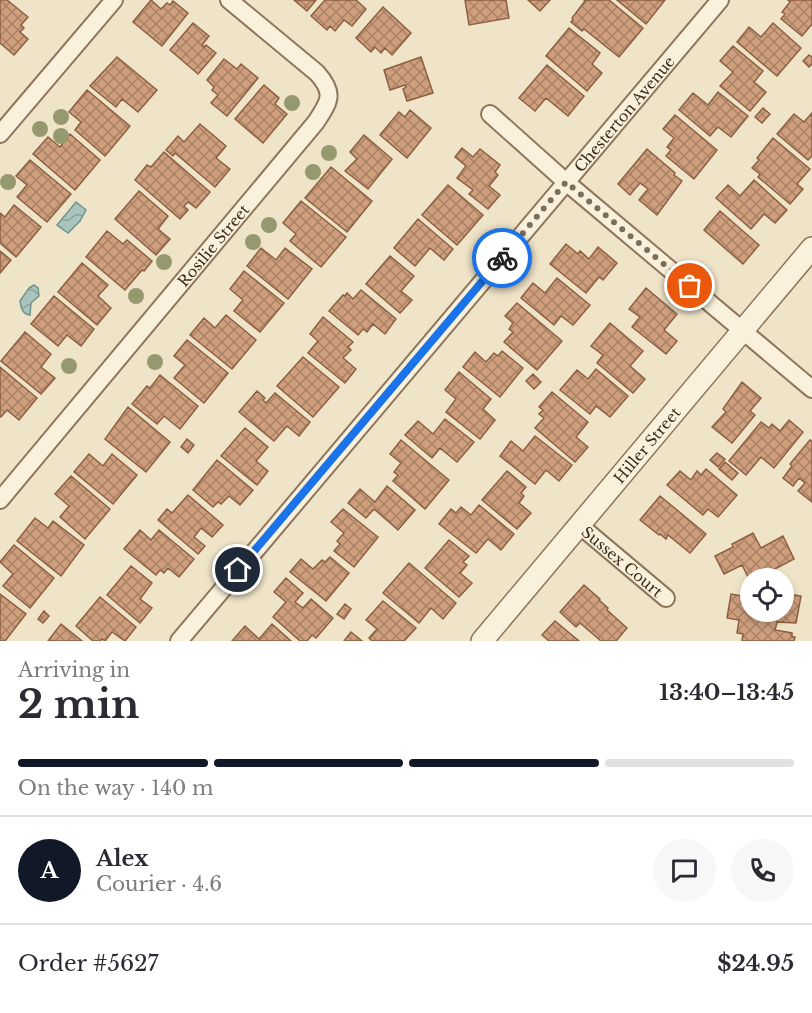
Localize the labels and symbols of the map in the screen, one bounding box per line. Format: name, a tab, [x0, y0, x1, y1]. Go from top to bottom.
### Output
street label: Chesterton Avenue	[570, 52, 678, 176]
street label: Rosilie Street	[173, 200, 253, 290]
courier	[472, 228, 532, 288]
pin	[664, 260, 715, 311]
street label: Hiller Street	[609, 403, 684, 487]
street label: Sussex Court	[578, 522, 667, 601]
pin	[212, 544, 263, 595]

